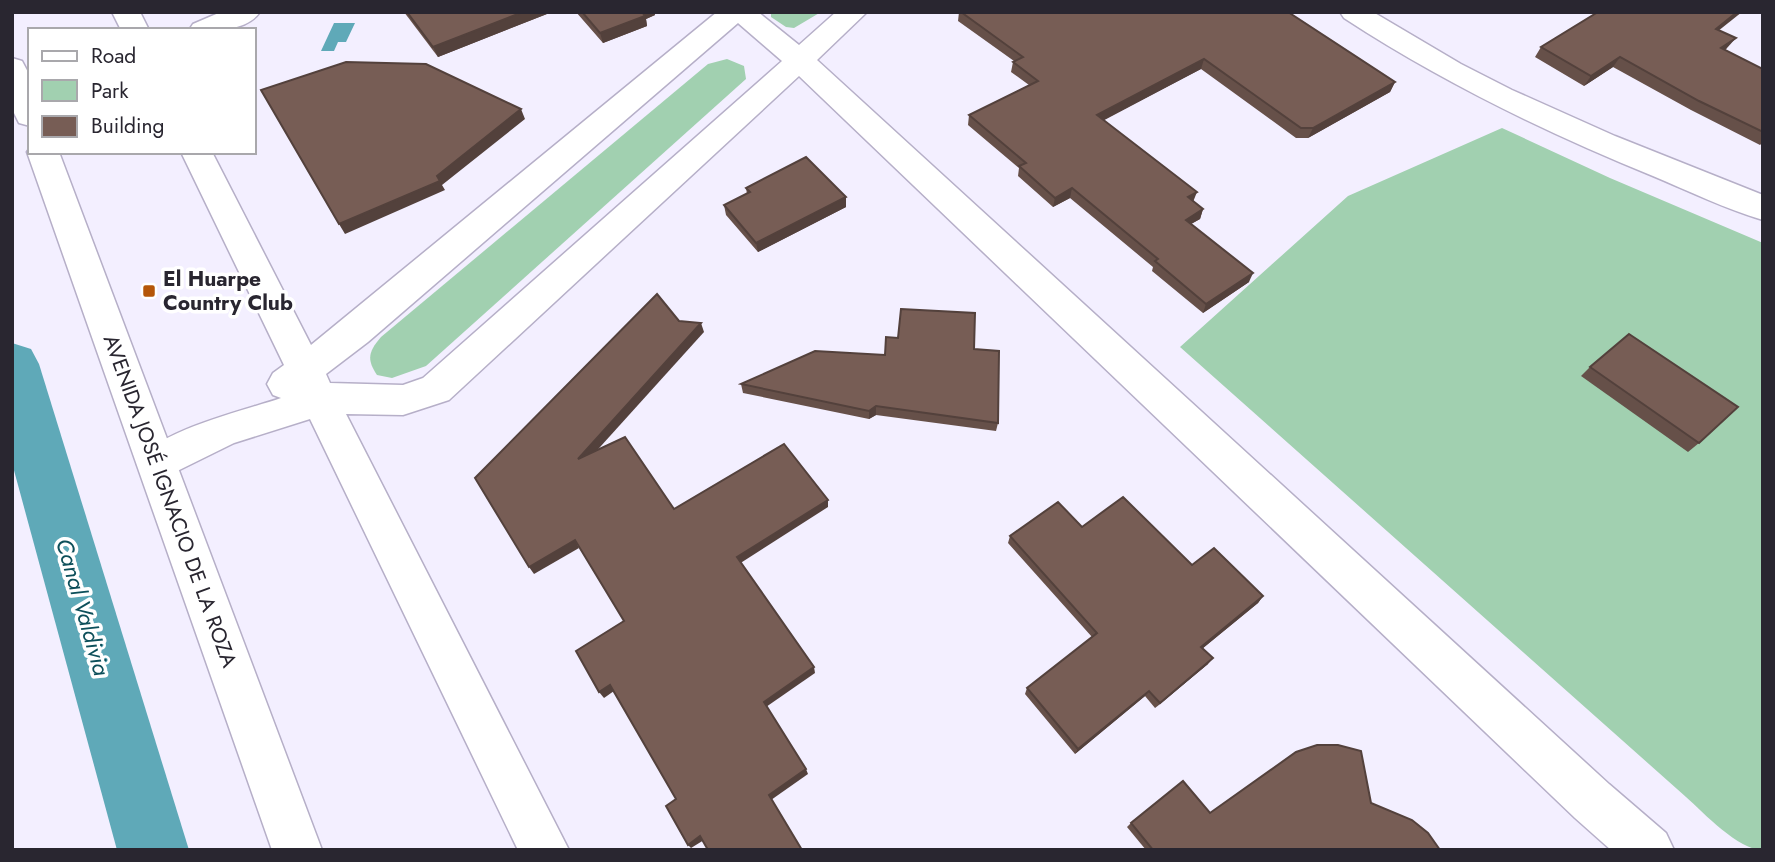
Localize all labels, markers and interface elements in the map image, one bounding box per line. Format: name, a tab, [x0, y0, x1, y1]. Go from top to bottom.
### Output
legend	[28, 28, 256, 154]
text: Road	[91, 41, 136, 71]
text: Park	[91, 76, 129, 106]
text: Building	[91, 111, 164, 141]
place label: El Huarpe Country Club	[163, 264, 293, 318]
marker: El Huarpe Country Club	[141, 283, 157, 299]
street label: AVENIDA JOSÉ IGNACIO DE LA ROZA	[96, 330, 244, 672]
water label: Canal Valdivia	[47, 534, 119, 680]

